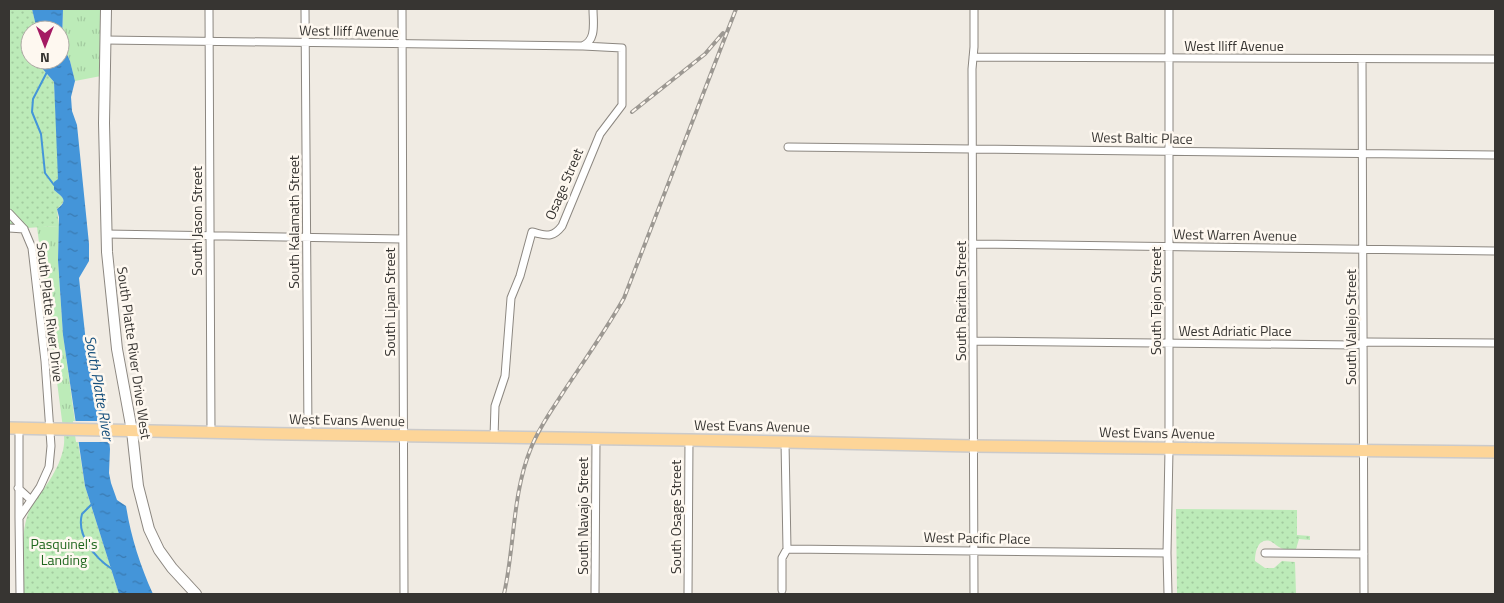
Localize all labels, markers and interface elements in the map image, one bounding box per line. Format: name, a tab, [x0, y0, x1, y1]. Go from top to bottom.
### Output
street label: West Iliff Avenue	[299, 19, 399, 42]
north arrow	[20, 20, 70, 70]
street label: West Iliff Avenue	[1184, 35, 1284, 56]
text: N	[40, 48, 50, 69]
street label: West Baltic Place	[1091, 126, 1193, 149]
street label: Osage Street	[539, 145, 588, 223]
street label: South Kalamath Street	[283, 155, 304, 289]
street label: South Jason Street	[186, 166, 207, 276]
street label: West Warren Avenue	[1173, 223, 1297, 246]
street label: South Platte River Drive	[32, 241, 69, 383]
street label: South Raritan Street	[950, 241, 971, 361]
street label: South Tejon Street	[1145, 247, 1166, 355]
street label: South Lipan Street	[379, 248, 400, 356]
street label: South Platte River Drive West	[112, 265, 157, 441]
street label: South Vallejo Street	[1340, 269, 1361, 385]
street label: West Adriatic Place	[1178, 320, 1292, 341]
water label: South Platte River	[79, 333, 120, 445]
street label: West Evans Avenue	[289, 408, 405, 431]
street label: West Evans Avenue	[694, 414, 810, 437]
street label: West Evans Avenue	[1099, 421, 1215, 444]
street label: South Navajo Street	[572, 457, 593, 575]
street label: South Osage Street	[665, 460, 686, 574]
street label: West Pacific Place	[924, 526, 1031, 549]
park label: Pasquinel's Landing	[31, 533, 97, 570]

